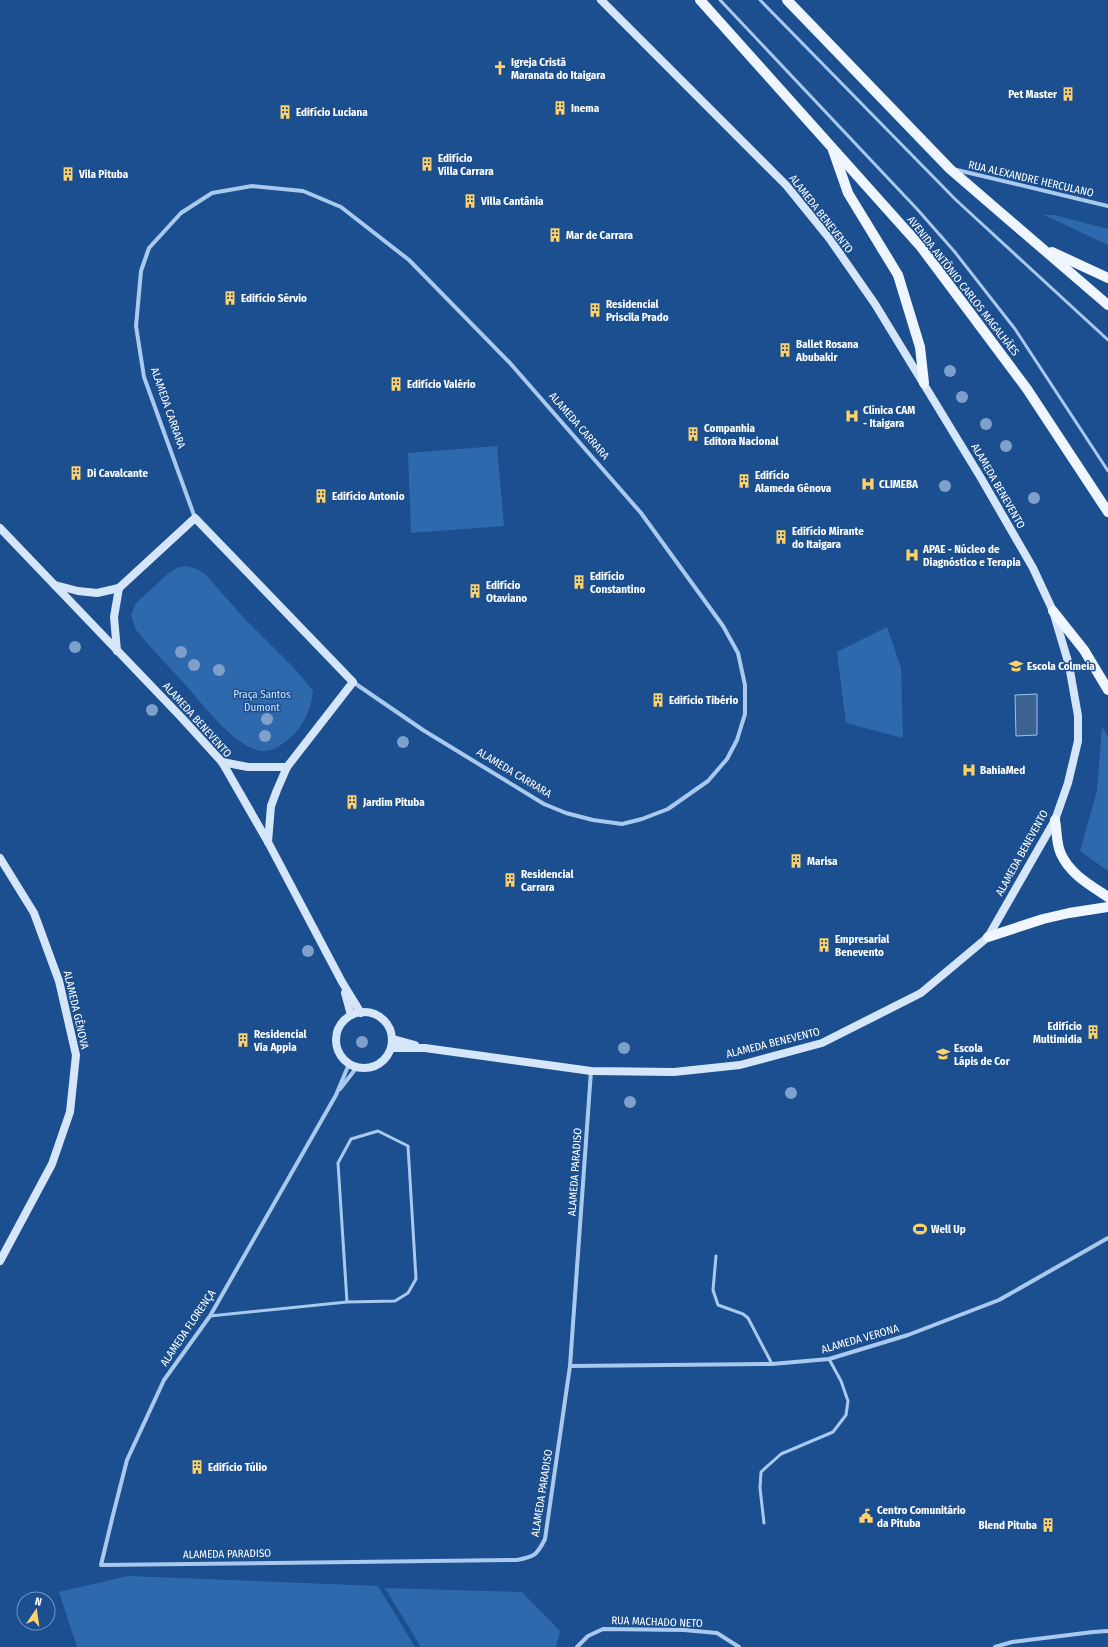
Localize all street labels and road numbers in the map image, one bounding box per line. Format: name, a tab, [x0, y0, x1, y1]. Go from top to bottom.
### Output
street label: RUA ALEXANDRE HERCULANO	[967, 158, 1095, 200]
street label: ALAMEDA BENEVENTO	[786, 172, 856, 256]
street label: AVENIDA ANTÔNIO CARLOS MAGALHÃES	[904, 213, 1023, 359]
street label: ALAMEDA CARRARA	[148, 366, 188, 451]
street label: ALAMEDA CARRARA	[546, 390, 612, 463]
street label: ALAMEDA BENEVENTO	[968, 441, 1028, 531]
street label: ALAMEDA BENEVENTO	[160, 680, 234, 760]
street label: ALAMEDA CARRARA	[474, 746, 554, 801]
street label: ALAMEDA BENEVENTO	[993, 808, 1051, 898]
street label: ALAMEDA GÊNOVA	[61, 969, 91, 1051]
street label: ALAMEDA BENEVENTO	[725, 1025, 821, 1061]
street label: ALAMEDA PARADISO	[565, 1127, 585, 1217]
street label: ALAMEDA FLORENÇA	[158, 1287, 218, 1369]
street label: ALAMEDA VERONA	[820, 1322, 900, 1356]
street label: ALAMEDA PARADISO	[529, 1448, 555, 1538]
street label: ALAMEDA PARADISO	[183, 1547, 271, 1561]
street label: RUA MACHADO NETO	[611, 1614, 703, 1630]

